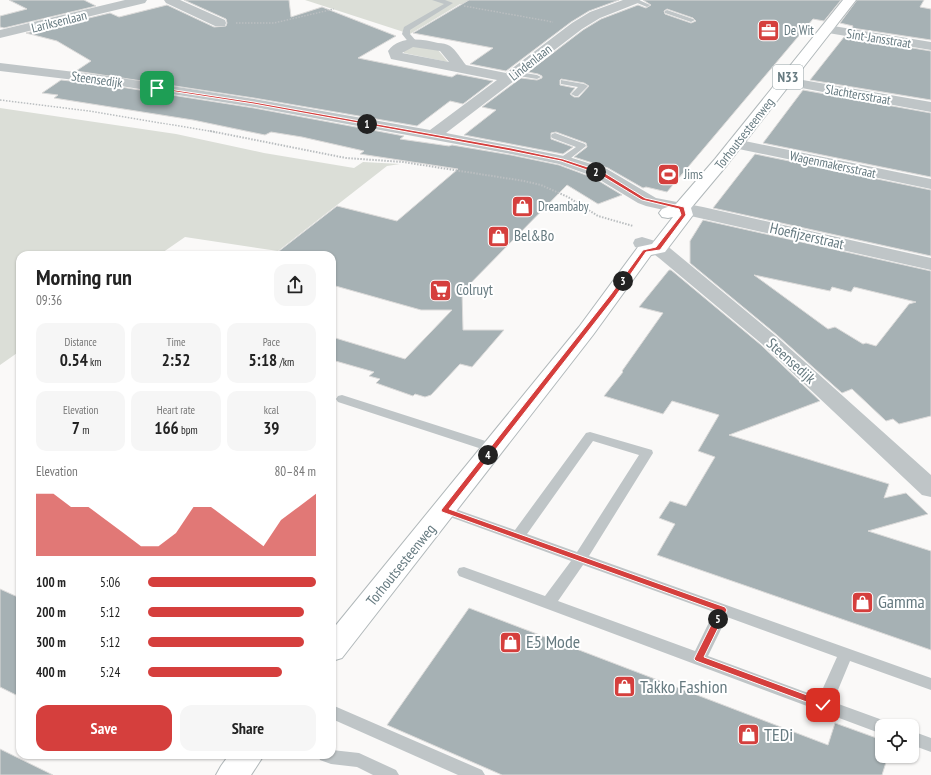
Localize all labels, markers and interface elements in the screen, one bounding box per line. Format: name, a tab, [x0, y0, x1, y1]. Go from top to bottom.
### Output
street label: Lariksenlaan	[30, 6, 89, 37]
office icon: De Wit	[755, 17, 781, 43]
place label: De Wit	[784, 22, 814, 39]
street label: Sint-Jansstraat	[845, 25, 913, 52]
street label: Lindenlaan	[505, 40, 555, 84]
road number: N33	[773, 65, 803, 89]
street label: Steensedijk	[70, 67, 124, 91]
pin	[140, 71, 174, 105]
icon: arrive	[146, 77, 168, 99]
street label: Slachtersstraat	[824, 80, 893, 109]
street label: Torhoutsesteenweg	[711, 94, 778, 173]
pin: 1	[357, 114, 377, 134]
text: 1	[364, 117, 370, 131]
street label: Wagenmakersstraat	[788, 147, 878, 182]
sports icon: Jims	[655, 161, 681, 187]
pin: 2	[586, 162, 606, 182]
text: 2	[593, 165, 599, 179]
place label: Jims	[683, 166, 703, 183]
shop icon: Dreambaby	[509, 193, 535, 219]
place label: Dreambaby	[538, 198, 589, 215]
street label: Hoefijzerstraat	[768, 218, 846, 253]
shop icon: Bel&Bo	[485, 223, 511, 249]
place label: Bel&Bo	[514, 226, 554, 245]
text: Morning run	[36, 263, 132, 291]
button: share	[274, 264, 316, 306]
pin: 3	[613, 271, 633, 291]
text: 3	[620, 274, 626, 288]
supermarket icon: Colruyt	[427, 277, 453, 303]
place label: Colruyt	[456, 280, 493, 299]
text: 09:36	[36, 292, 62, 309]
street label: Steensedijk	[763, 334, 820, 388]
text: Distance	[64, 335, 97, 349]
text: Time	[166, 335, 186, 349]
text: Pace	[263, 335, 280, 349]
text: 0.54	[60, 349, 88, 371]
text: 2:52	[162, 349, 190, 371]
text: 5:18	[248, 349, 277, 371]
text: km	[88, 355, 102, 369]
text: /km	[277, 355, 294, 369]
text: Elevation	[63, 403, 98, 417]
text: Heart rate	[157, 403, 195, 417]
text: kcal	[264, 403, 279, 417]
text: 7	[72, 417, 80, 439]
text: 166	[154, 417, 179, 439]
text: 39	[263, 417, 279, 439]
text: m	[80, 423, 89, 437]
text: bpm	[179, 423, 198, 437]
pin: 4	[478, 445, 498, 465]
text: 4	[485, 448, 491, 462]
text: Elevation	[36, 463, 78, 480]
text: 80–84 m	[274, 463, 316, 480]
street label: Torhoutsesteenweg	[362, 520, 439, 609]
text: 100 m	[36, 574, 66, 591]
text: 5:06	[100, 574, 120, 591]
shop icon: Gamma	[850, 589, 876, 615]
place label: Gamma	[878, 590, 925, 613]
text: 200 m	[36, 604, 66, 621]
text: 5:12	[100, 604, 120, 621]
pin: 5	[708, 609, 728, 629]
text: 5	[715, 612, 721, 626]
shop icon: E5 Mode	[497, 629, 523, 655]
place label: E5 Mode	[526, 630, 580, 653]
text: 300 m	[36, 634, 66, 651]
text: 5:12	[100, 634, 120, 651]
text: 400 m	[36, 664, 66, 681]
text: 5:24	[100, 664, 120, 681]
shop icon: Takko Fashion	[612, 674, 638, 700]
place label: Takko Fashion	[640, 675, 727, 698]
pin	[806, 688, 840, 722]
icon: check	[812, 694, 834, 716]
button: Save	[36, 705, 172, 751]
button: Share	[180, 705, 316, 751]
map controls	[875, 719, 919, 763]
button: locate	[875, 719, 919, 763]
shop icon: TEDi	[736, 722, 762, 748]
place label: TEDi	[764, 723, 793, 746]

